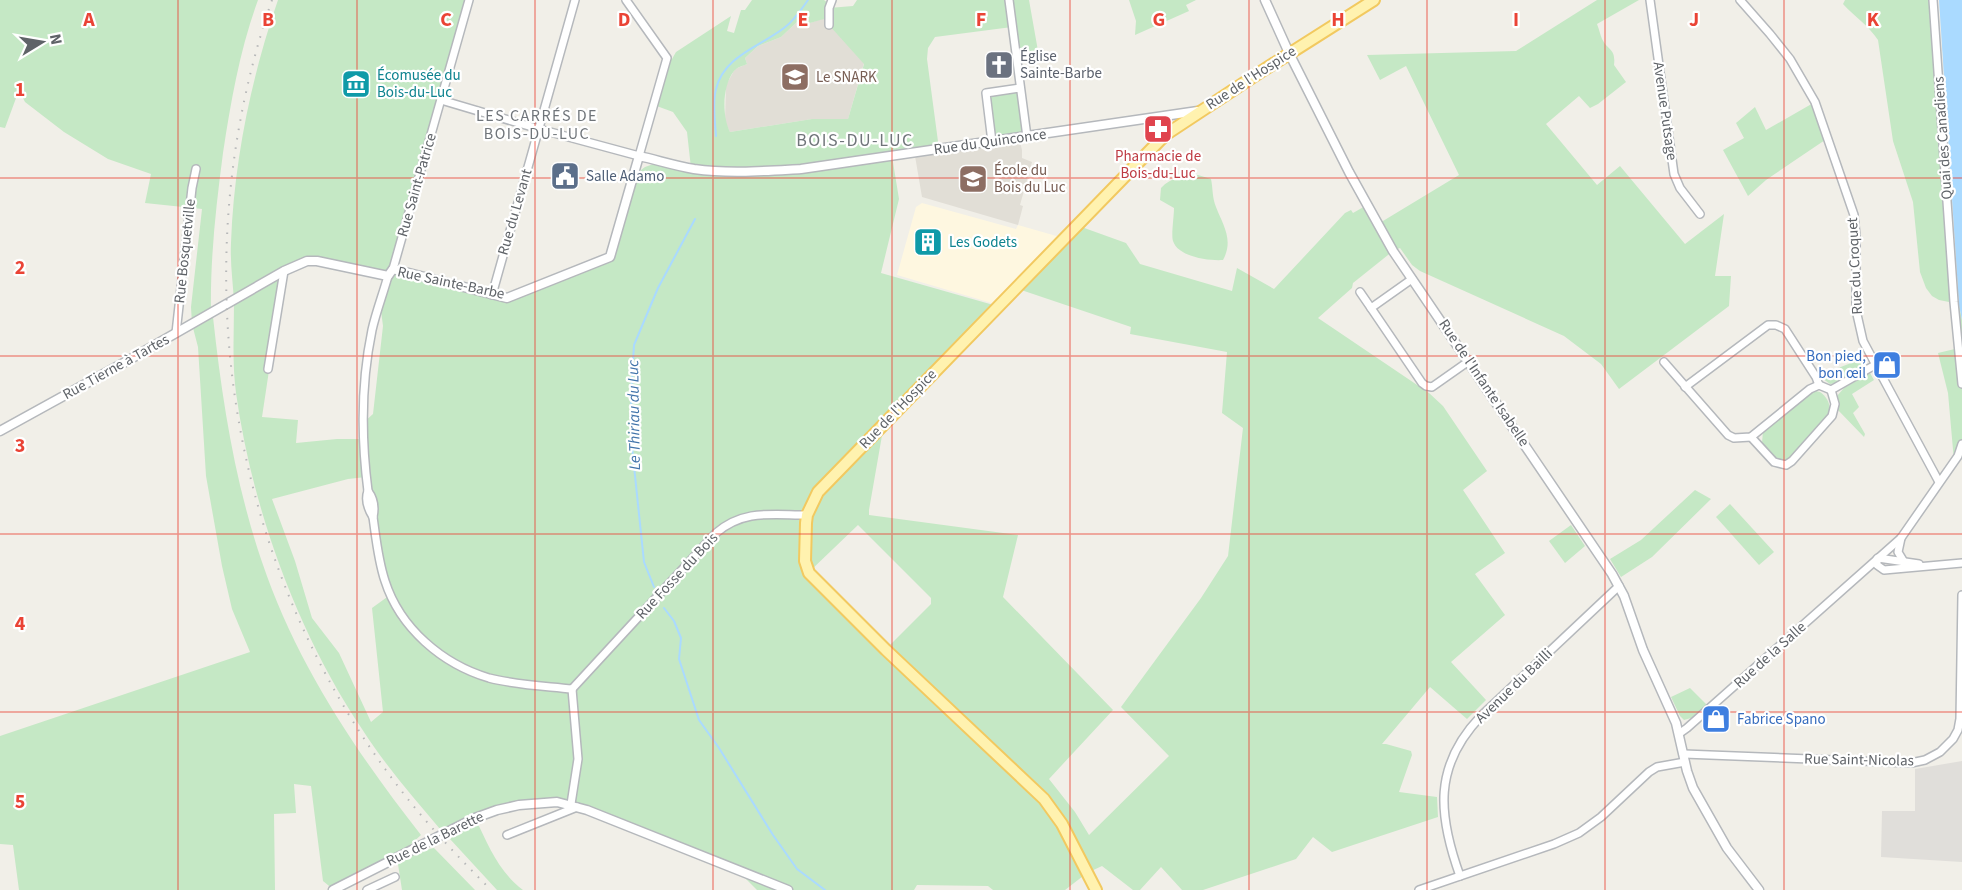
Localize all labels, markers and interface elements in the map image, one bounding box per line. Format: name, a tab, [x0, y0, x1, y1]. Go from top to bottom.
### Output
text: A	[82, 6, 95, 34]
text: B	[262, 6, 274, 34]
text: C	[440, 6, 452, 34]
text: D	[618, 6, 630, 34]
text: E	[798, 6, 808, 34]
text: F	[976, 6, 986, 34]
text: G	[1153, 6, 1165, 34]
text: H	[1331, 6, 1345, 34]
text: I	[1513, 6, 1519, 34]
text: J	[1689, 6, 1699, 34]
text: K	[1867, 6, 1880, 34]
north arrow	[12, 12, 72, 72]
text: N	[44, 32, 68, 47]
street label: Rue de l'Hospice	[1202, 41, 1300, 115]
place label: Église Sainte-Barbe	[1020, 46, 1102, 84]
church icon: Église Sainte-Barbe	[983, 49, 1015, 81]
street label: Avenue Putsage	[1648, 60, 1682, 162]
school or university icon: Le SNARK	[779, 61, 811, 93]
place label: Écomusée du Bois-du-Luc	[377, 65, 461, 103]
place label: Le SNARK	[816, 67, 877, 88]
museum icon: Écomusée du Bois-du-Luc	[340, 68, 372, 100]
text: 1	[15, 76, 25, 104]
street label: Quai des Canadiens	[1928, 76, 1958, 200]
district label: LES CARRÉS DE BOIS-DU-LUC	[476, 105, 598, 145]
pharmacy icon: Pharmacie de Bois-du-Luc	[1142, 113, 1174, 145]
street label: Rue du Quinconce	[932, 124, 1048, 160]
district label: BOIS-DU-LUC	[796, 128, 914, 153]
street label: Rue Saint-Patrice	[392, 131, 442, 239]
place label: Pharmacie de Bois-du-Luc	[1115, 146, 1201, 184]
public building icon: Salle Adamo	[549, 160, 581, 192]
place label: École du Bois du Luc	[994, 160, 1066, 198]
school or university icon: École du Bois du Luc	[957, 163, 989, 195]
street label: Rue du Levant	[493, 166, 537, 258]
place label: Salle Adamo	[586, 166, 664, 187]
street label: Rue Bosquetville	[169, 198, 201, 304]
street label: Rue du Croquet	[1842, 217, 1868, 315]
building icon: Les Godets	[912, 226, 944, 258]
place label: Les Godets	[949, 232, 1017, 253]
text: 2	[15, 254, 25, 282]
street label: Rue Sainte-Barbe	[395, 261, 507, 305]
street label: Rue de l'Infante Isabelle	[1434, 315, 1534, 451]
street label: Rue Tierne à Tartes	[59, 329, 173, 405]
place label: Bon pied, bon œil	[1806, 346, 1866, 384]
shop icon: Bon pied, bon œil	[1871, 349, 1903, 381]
water label: Le Thiriau du Luc	[622, 360, 646, 470]
street label: Rue de l'Hospice	[854, 364, 942, 454]
text: 3	[15, 432, 25, 460]
street label: Rue Fosse du Bois	[631, 528, 723, 624]
text: 4	[15, 610, 26, 638]
street label: Rue de la Salle	[1729, 617, 1811, 693]
street label: Avenue du Bailli	[1471, 644, 1557, 728]
shop icon: Fabrice Spano	[1700, 703, 1732, 735]
place label: Fabrice Spano	[1737, 709, 1826, 730]
street label: Rue Saint-Nicolas	[1804, 749, 1914, 771]
text: 5	[15, 788, 25, 816]
street label: Rue de la Barette	[383, 806, 487, 872]

